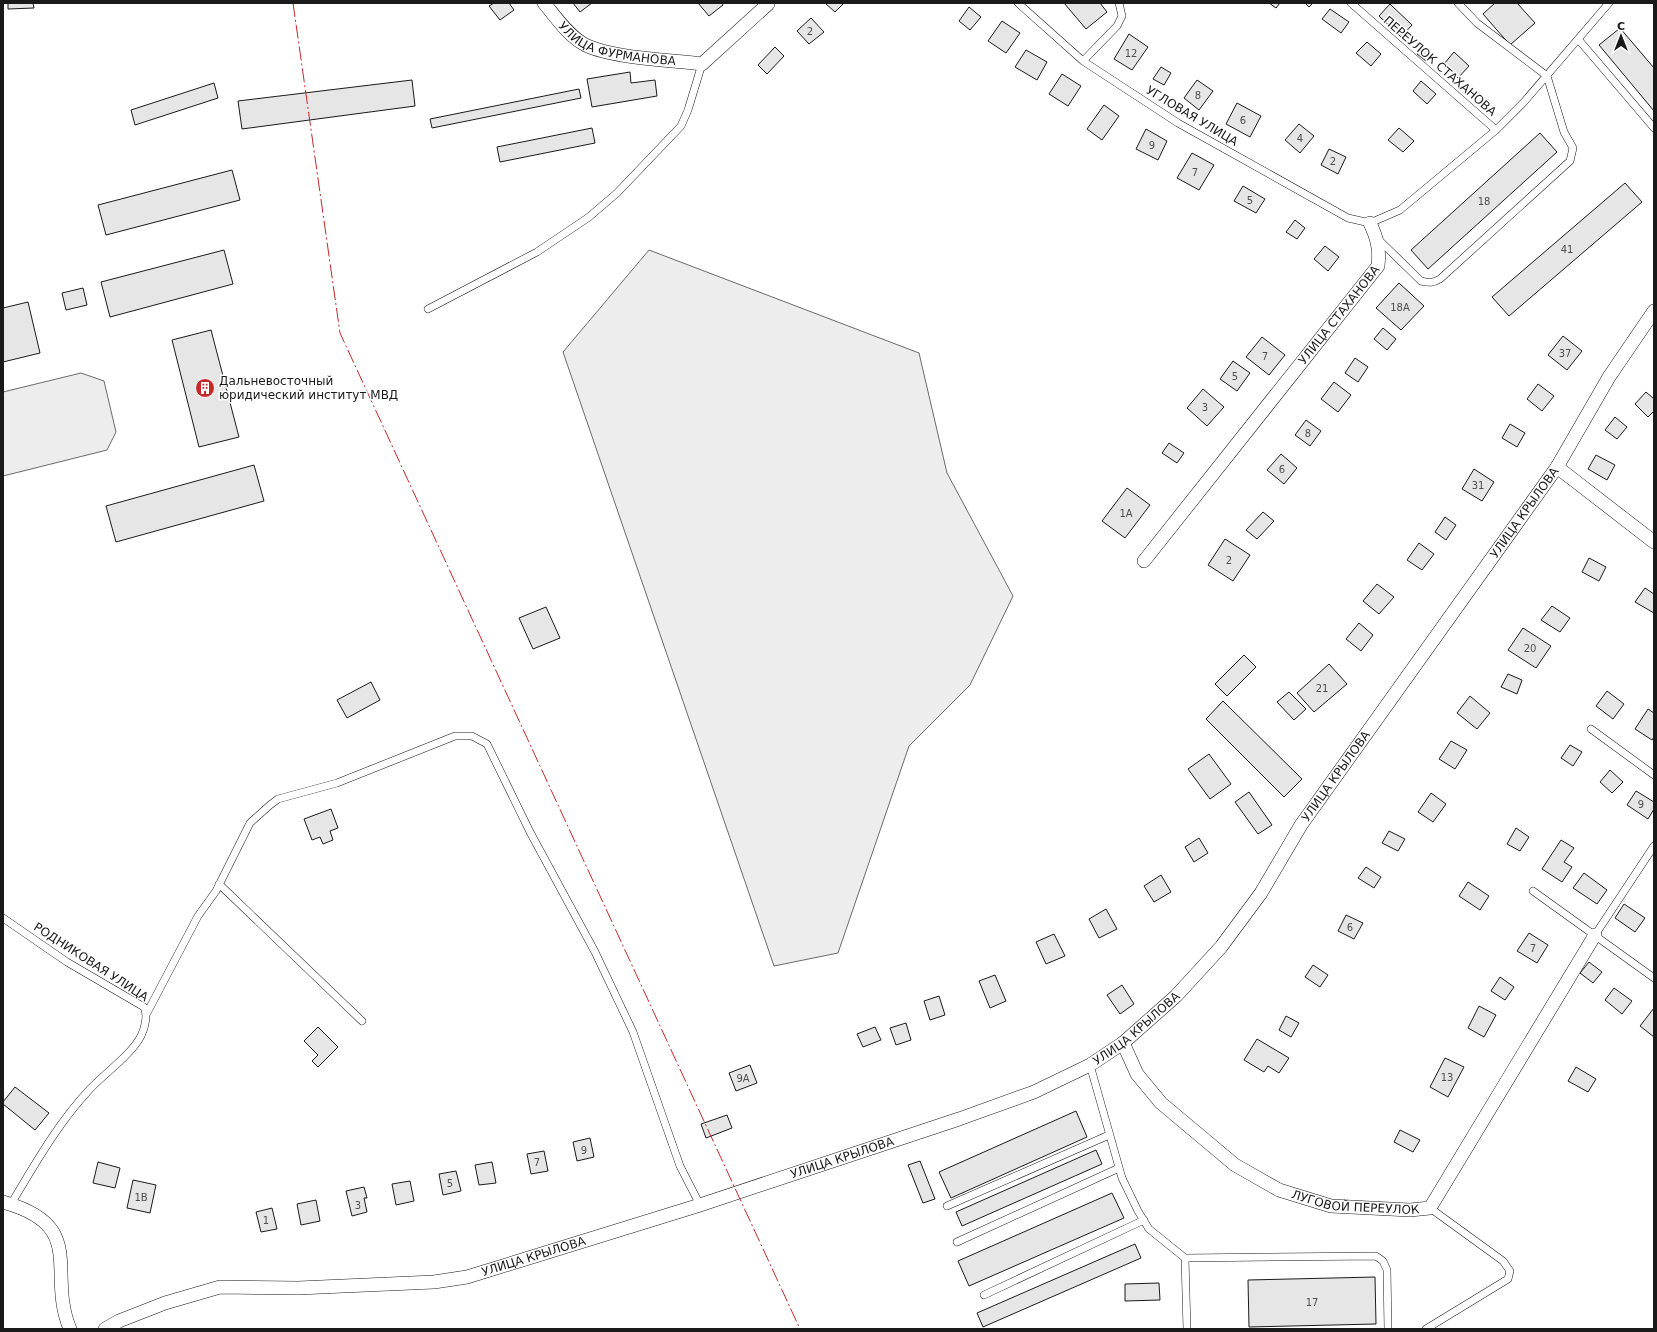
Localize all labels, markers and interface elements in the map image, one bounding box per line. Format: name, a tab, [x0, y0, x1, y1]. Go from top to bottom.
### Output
street label: ПЕРЕУЛОК СТАХАНОВА	[1381, 13, 1500, 119]
north arrow	[1601, 16, 1641, 56]
street label: УЛИЦА ФУРМАНОВА	[555, 19, 677, 68]
text: С	[1617, 20, 1625, 33]
house number: 2	[807, 26, 813, 37]
house number: 12	[1125, 48, 1137, 59]
street label: УГЛОВАЯ УЛИЦА	[1144, 83, 1241, 149]
house number: 8	[1195, 90, 1201, 101]
house number: 6	[1240, 115, 1246, 126]
house number: 4	[1297, 133, 1303, 144]
house number: 9	[1149, 140, 1155, 151]
house number: 2	[1330, 156, 1336, 167]
house number: 7	[1192, 167, 1198, 178]
house number: 5	[1247, 195, 1253, 206]
house number: 18	[1478, 196, 1490, 207]
house number: 41	[1561, 244, 1573, 255]
street label: УЛИЦА СТАХАНОВА	[1296, 262, 1383, 367]
house number: 18А	[1390, 302, 1410, 313]
house number: 37	[1559, 348, 1571, 359]
house number: 7	[1262, 351, 1268, 362]
house number: 5	[1232, 371, 1238, 382]
place label: Дальневосточный юридический институт МВД	[219, 374, 398, 402]
building icon: Дальневосточный юридический институт МВД	[194, 377, 216, 399]
house number: 3	[1202, 402, 1208, 413]
house number: 8	[1305, 428, 1311, 439]
house number: 6	[1279, 464, 1285, 475]
street label: УЛИЦА КРЫЛОВА	[1487, 464, 1562, 561]
house number: 31	[1472, 480, 1484, 491]
house number: 1А	[1119, 508, 1133, 519]
house number: 2	[1226, 555, 1232, 566]
house number: 20	[1524, 643, 1536, 654]
house number: 21	[1316, 683, 1328, 694]
street label: УЛИЦА КРЫЛОВА	[1299, 728, 1373, 824]
house number: 9	[1638, 799, 1644, 810]
street label: РОДНИКОВАЯ УЛИЦА	[31, 920, 151, 1005]
house number: 6	[1347, 922, 1353, 933]
house number: 7	[1530, 943, 1536, 954]
street label: УЛИЦА КРЫЛОВА	[1090, 989, 1183, 1068]
house number: 13	[1441, 1072, 1453, 1083]
house number: 9А	[736, 1073, 750, 1084]
street label: УЛИЦА КРЫЛОВА	[789, 1134, 896, 1181]
house number: 9	[581, 1145, 587, 1156]
house number: 7	[534, 1157, 540, 1168]
house number: 5	[447, 1178, 453, 1189]
street label: ЛУГОВОЙ ПЕРЕУЛОК	[1290, 1187, 1421, 1217]
house number: 1В	[134, 1192, 148, 1203]
house number: 3	[355, 1200, 361, 1211]
house number: 1	[263, 1215, 269, 1226]
street label: УЛИЦА КРЫЛОВА	[480, 1234, 588, 1279]
house number: 17	[1306, 1297, 1318, 1308]

